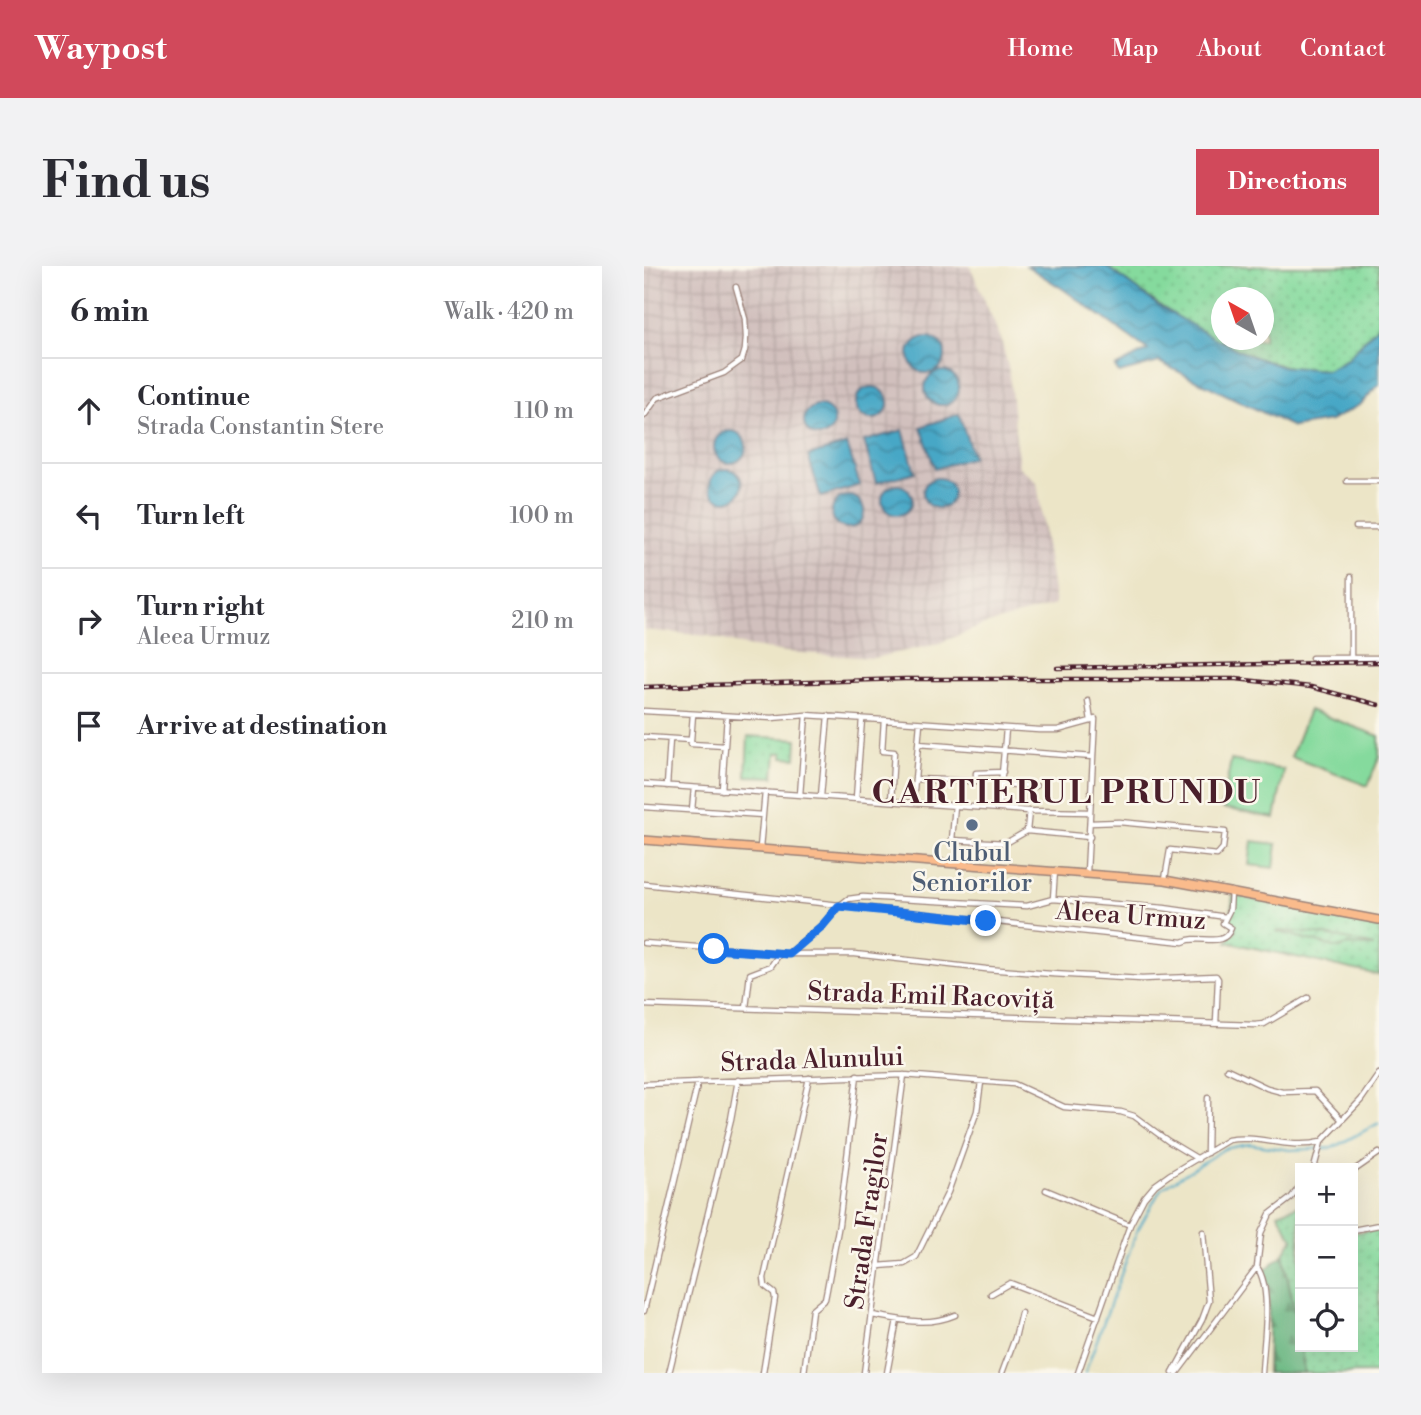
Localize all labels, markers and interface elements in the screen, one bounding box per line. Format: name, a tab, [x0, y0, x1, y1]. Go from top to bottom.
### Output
text: Waypost	[35, 29, 167, 70]
text: Home	[1008, 34, 1073, 64]
text: Map	[1111, 34, 1159, 64]
text: About	[1197, 34, 1262, 64]
text: Contact	[1300, 34, 1386, 64]
button: Directions	[1196, 149, 1379, 215]
text: Find us	[42, 152, 211, 213]
north arrow	[1211, 287, 1274, 350]
text: 6 min	[70, 293, 149, 331]
text: Walk · 420 m	[444, 298, 574, 326]
text: Continue	[137, 381, 250, 413]
icon: ahead	[70, 392, 108, 430]
text: 110 m	[514, 397, 574, 425]
text: Strada Constantin Stere	[137, 413, 384, 441]
icon: left	[70, 497, 108, 535]
text: Turn left	[137, 500, 245, 532]
text: 100 m	[509, 502, 574, 530]
text: Turn right	[137, 591, 265, 623]
icon: right	[70, 602, 108, 640]
text: 210 m	[511, 607, 574, 635]
text: Aleea Urmuz	[137, 623, 270, 651]
icon: arrive	[70, 707, 108, 745]
text: Arrive at destination	[137, 710, 387, 742]
district label: CARTIERUL PRUNDU	[872, 773, 1262, 814]
marker: Clubul Seniorilor	[964, 817, 980, 833]
place label: Clubul Seniorilor	[912, 837, 1032, 899]
street label: Aleea Urmuz	[1054, 895, 1207, 937]
route end	[970, 905, 1001, 936]
route start	[698, 933, 729, 964]
street label: Strada Emil Racoviță	[807, 976, 1056, 1016]
street label: Strada Alunului	[720, 1041, 904, 1079]
street label: Strada Fragilor	[839, 1131, 895, 1312]
map controls	[1295, 1163, 1358, 1352]
button: +	[1295, 1163, 1358, 1226]
button: −	[1295, 1226, 1358, 1289]
button: locate	[1295, 1289, 1358, 1352]

